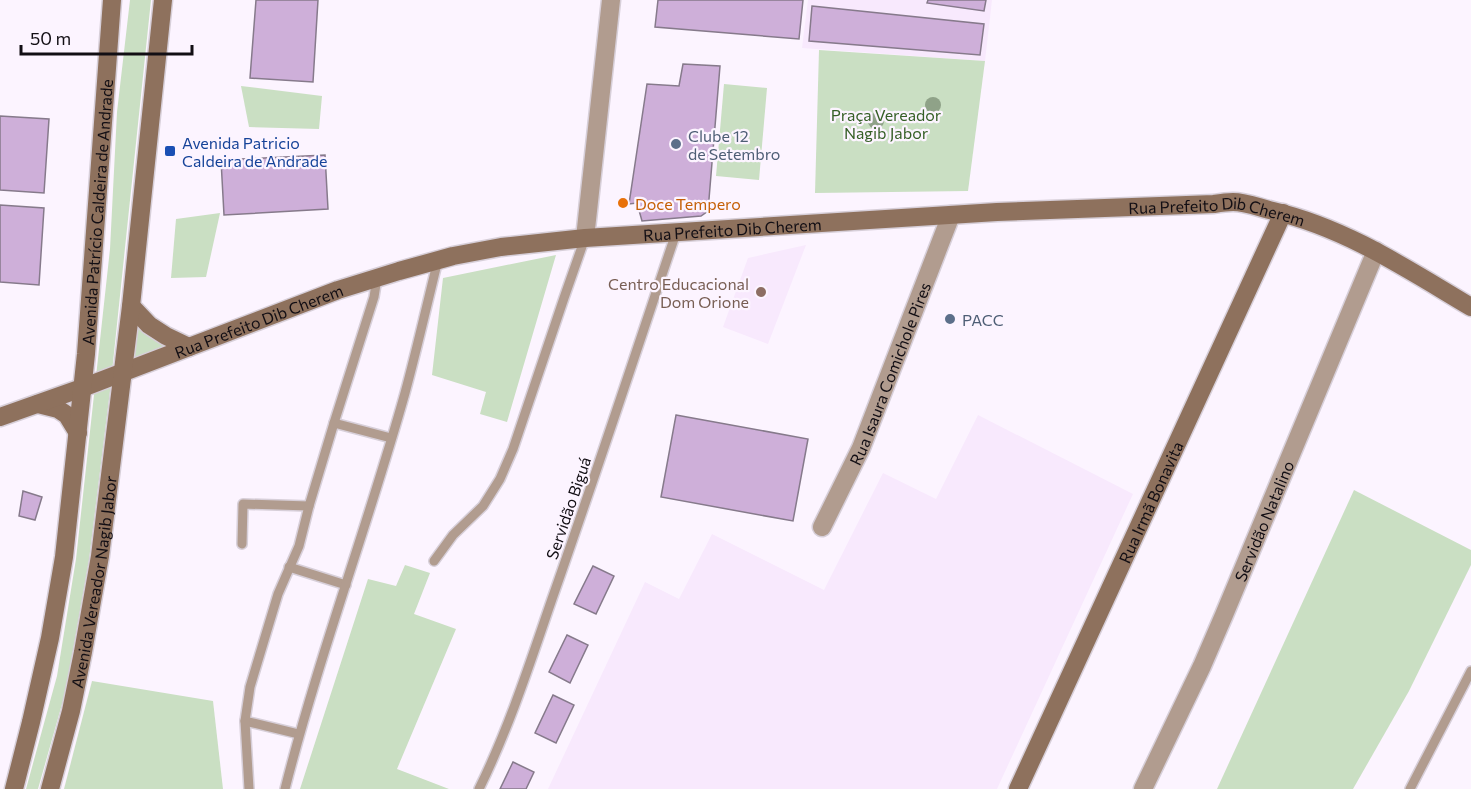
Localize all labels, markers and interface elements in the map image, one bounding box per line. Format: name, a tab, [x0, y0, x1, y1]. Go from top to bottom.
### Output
scale bar	[21, 18, 192, 56]
text: 50 m	[30, 27, 71, 49]
street label: Avenida Patrício Caldeira de Andrade	[77, 78, 116, 346]
park label: Praça Vereador Nagib Jabor	[831, 105, 942, 142]
place label: Clube 12 de Setembro	[688, 126, 780, 163]
place label: Avenida Patricio Caldeira de Andrade	[182, 133, 327, 170]
marker: Clube 12 de Setembro	[669, 137, 683, 151]
marker: Avenida Patricio Caldeira de Andrade	[163, 144, 177, 158]
street label: Rua Prefeito Dib Cherem	[1128, 192, 1307, 229]
place label: Doce Tempero	[635, 194, 741, 213]
marker: Doce Tempero	[616, 196, 630, 210]
street label: Rua Prefeito Dib Cherem	[643, 214, 822, 244]
place label: Centro Educacional Dom Orione	[608, 274, 749, 311]
street label: Rua Isaura Comichole Pires	[845, 279, 934, 468]
street label: Rua Prefeito Dib Cherem	[172, 280, 345, 361]
marker: Centro Educacional Dom Orione	[754, 285, 768, 299]
place label: PACC	[962, 310, 1004, 329]
marker: PACC	[943, 312, 957, 326]
street label: Rua Irmã Bonavita	[1114, 438, 1186, 566]
street label: Servidão Biguá	[542, 454, 594, 562]
street label: Servidão Natalino	[1230, 458, 1297, 584]
street label: Avenida Vereador Nagib Jabor	[66, 474, 119, 689]

